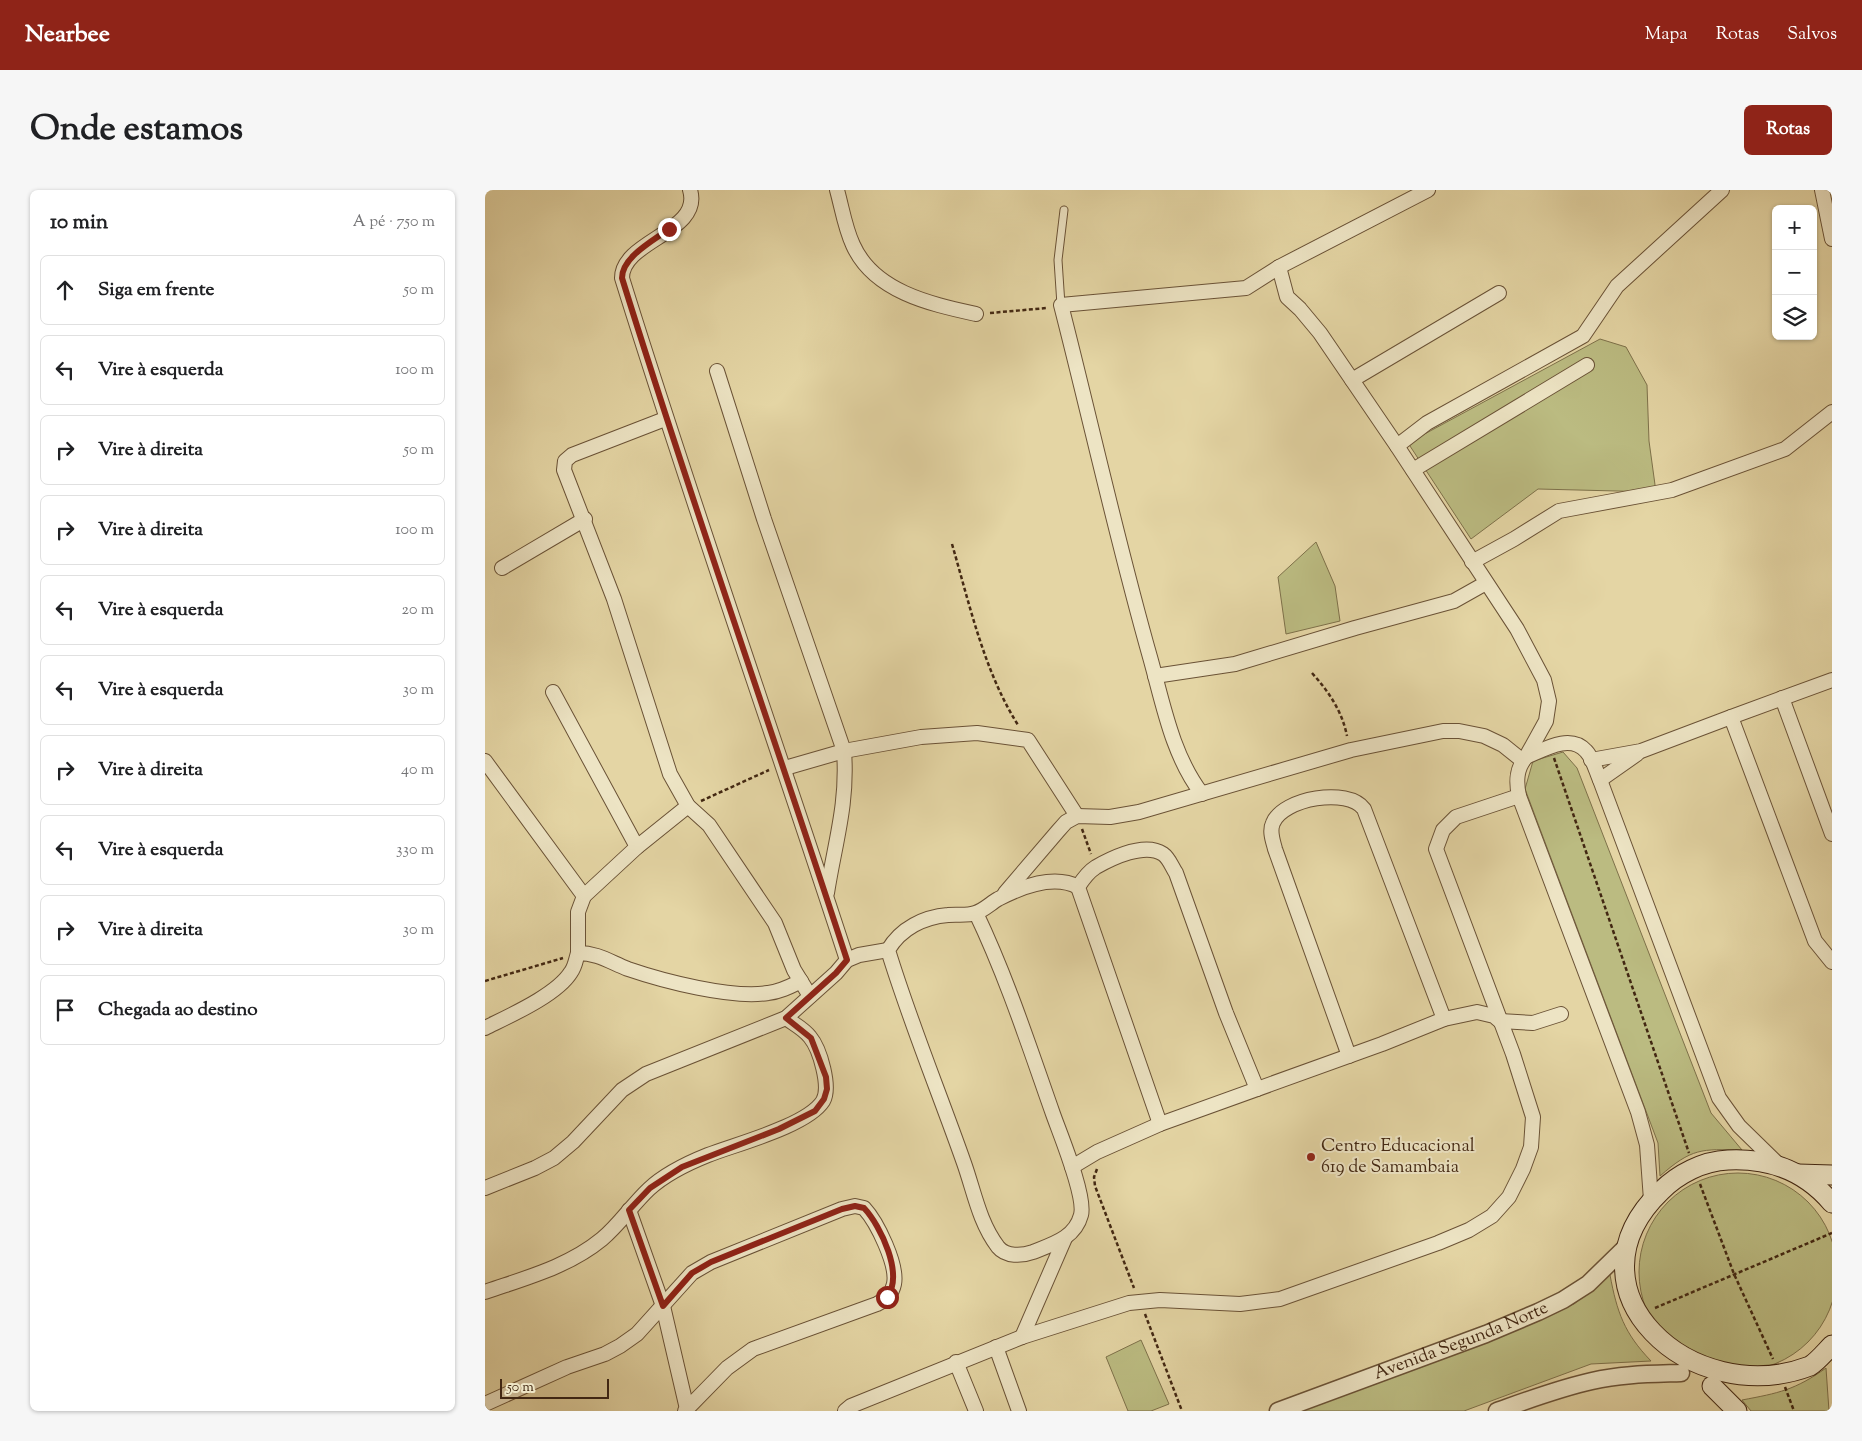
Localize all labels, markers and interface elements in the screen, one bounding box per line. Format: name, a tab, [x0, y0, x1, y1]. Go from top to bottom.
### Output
text: Nearbee	[25, 18, 110, 52]
text: Mapa	[1645, 22, 1688, 48]
text: Rotas	[1716, 22, 1759, 48]
text: Salvos	[1787, 22, 1837, 48]
text: Onde estamos	[30, 105, 243, 156]
button: Rotas	[1744, 105, 1832, 155]
map controls	[1772, 205, 1817, 340]
button: +	[1772, 205, 1817, 250]
text: 10 min	[50, 208, 108, 238]
text: A pé · 750 m	[353, 211, 435, 234]
route end	[658, 218, 681, 241]
button: −	[1772, 250, 1817, 295]
icon: ahead	[51, 276, 79, 304]
text: Siga em frente	[98, 277, 214, 304]
text: 50 m	[403, 279, 434, 302]
button: layers	[1772, 295, 1817, 340]
icon: left	[51, 356, 79, 384]
text: Vire à esquerda	[98, 357, 224, 384]
text: 100 m	[395, 359, 434, 382]
icon: right	[51, 436, 79, 464]
text: Vire à direita	[98, 437, 203, 464]
text: 50 m	[403, 439, 434, 462]
icon: right	[51, 516, 79, 544]
text: Vire à direita	[98, 517, 203, 544]
text: 100 m	[395, 519, 434, 542]
icon: left	[51, 596, 79, 624]
text: Vire à esquerda	[98, 597, 224, 624]
text: 20 m	[401, 599, 434, 622]
icon: left	[51, 676, 79, 704]
text: Vire à esquerda	[98, 677, 224, 704]
text: 30 m	[403, 679, 434, 702]
icon: right	[51, 756, 79, 784]
text: Vire à direita	[98, 757, 203, 784]
text: 40 m	[401, 759, 434, 782]
icon: left	[51, 836, 79, 864]
text: Vire à esquerda	[98, 837, 224, 864]
text: 330 m	[396, 839, 434, 862]
icon: right	[51, 916, 79, 944]
text: Vire à direita	[98, 917, 203, 944]
text: 30 m	[403, 919, 434, 942]
icon: arrive	[51, 996, 79, 1024]
text: Chegada ao destino	[98, 997, 258, 1024]
place label: Centro Educacional 619 de Samambaia	[1321, 1134, 1475, 1181]
marker: Centro Educacional 619 de Samambaia	[1305, 1151, 1317, 1163]
route start	[876, 1286, 899, 1309]
street label: Avenida Segunda Norte	[1370, 1296, 1553, 1387]
scale bar	[500, 1376, 609, 1399]
text: 50 m	[507, 1378, 534, 1398]

